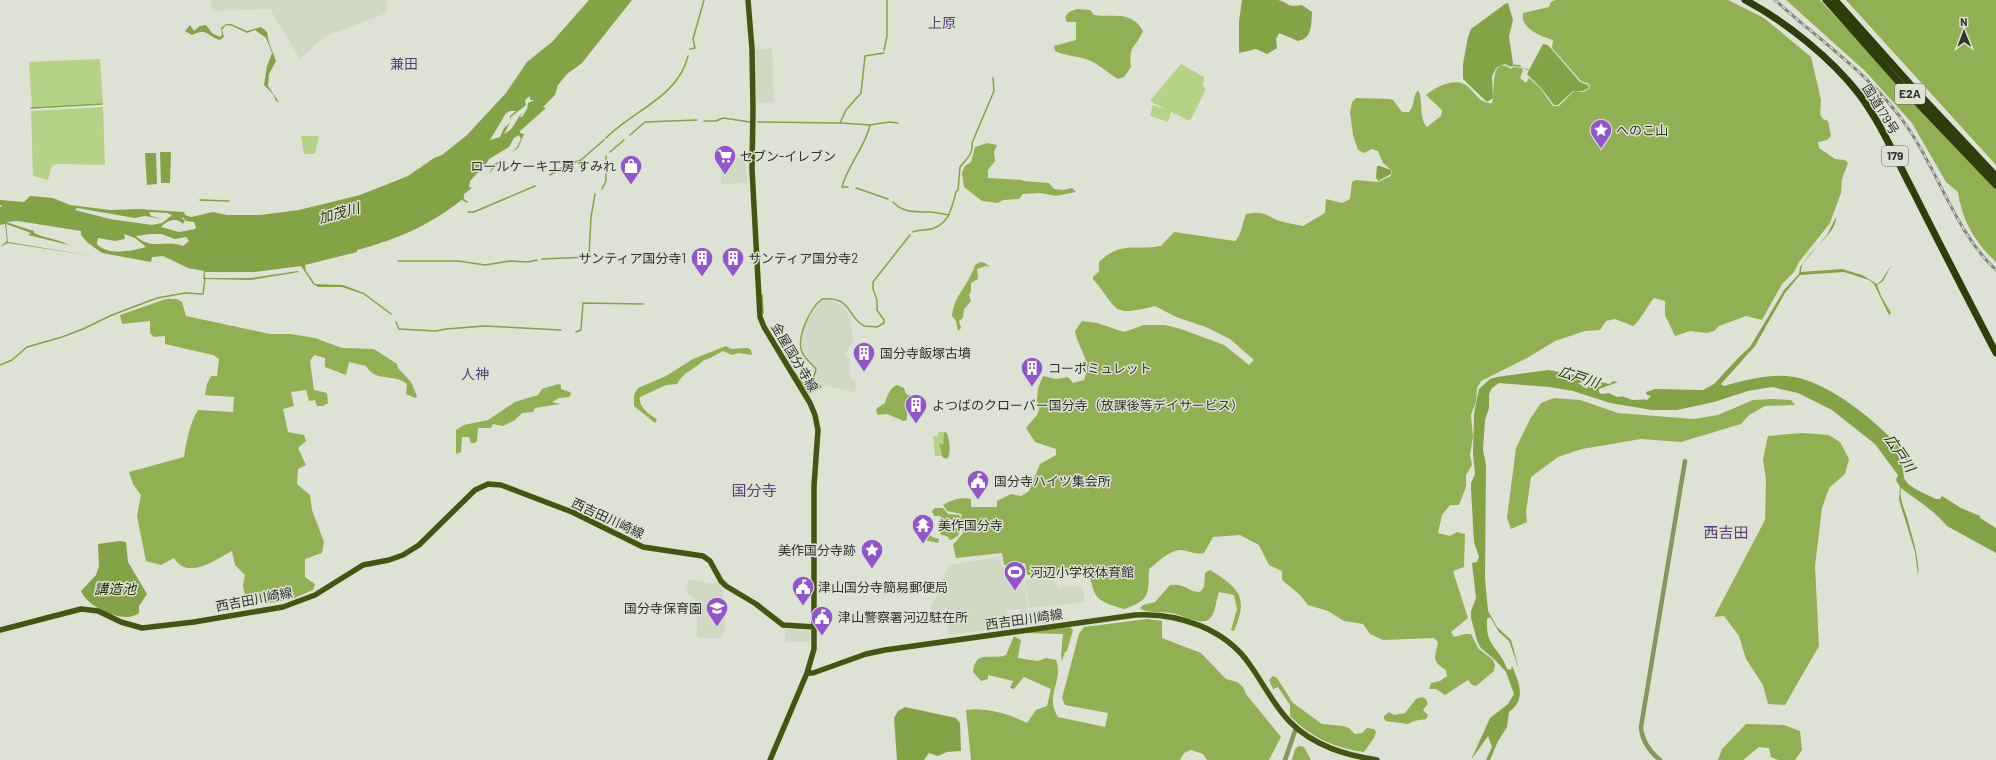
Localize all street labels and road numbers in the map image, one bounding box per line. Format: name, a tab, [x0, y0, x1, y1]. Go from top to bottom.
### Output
street label: 国道179号	[1859, 81, 1903, 137]
road number: E2A	[1895, 84, 1925, 104]
road number: 179	[1882, 146, 1908, 166]
street label: 金屋国分寺線	[768, 319, 822, 395]
street label: 西吉田川崎線	[569, 494, 647, 542]
street label: 西吉田川崎線	[214, 584, 294, 614]
street label: 西吉田川崎線	[984, 606, 1064, 632]

